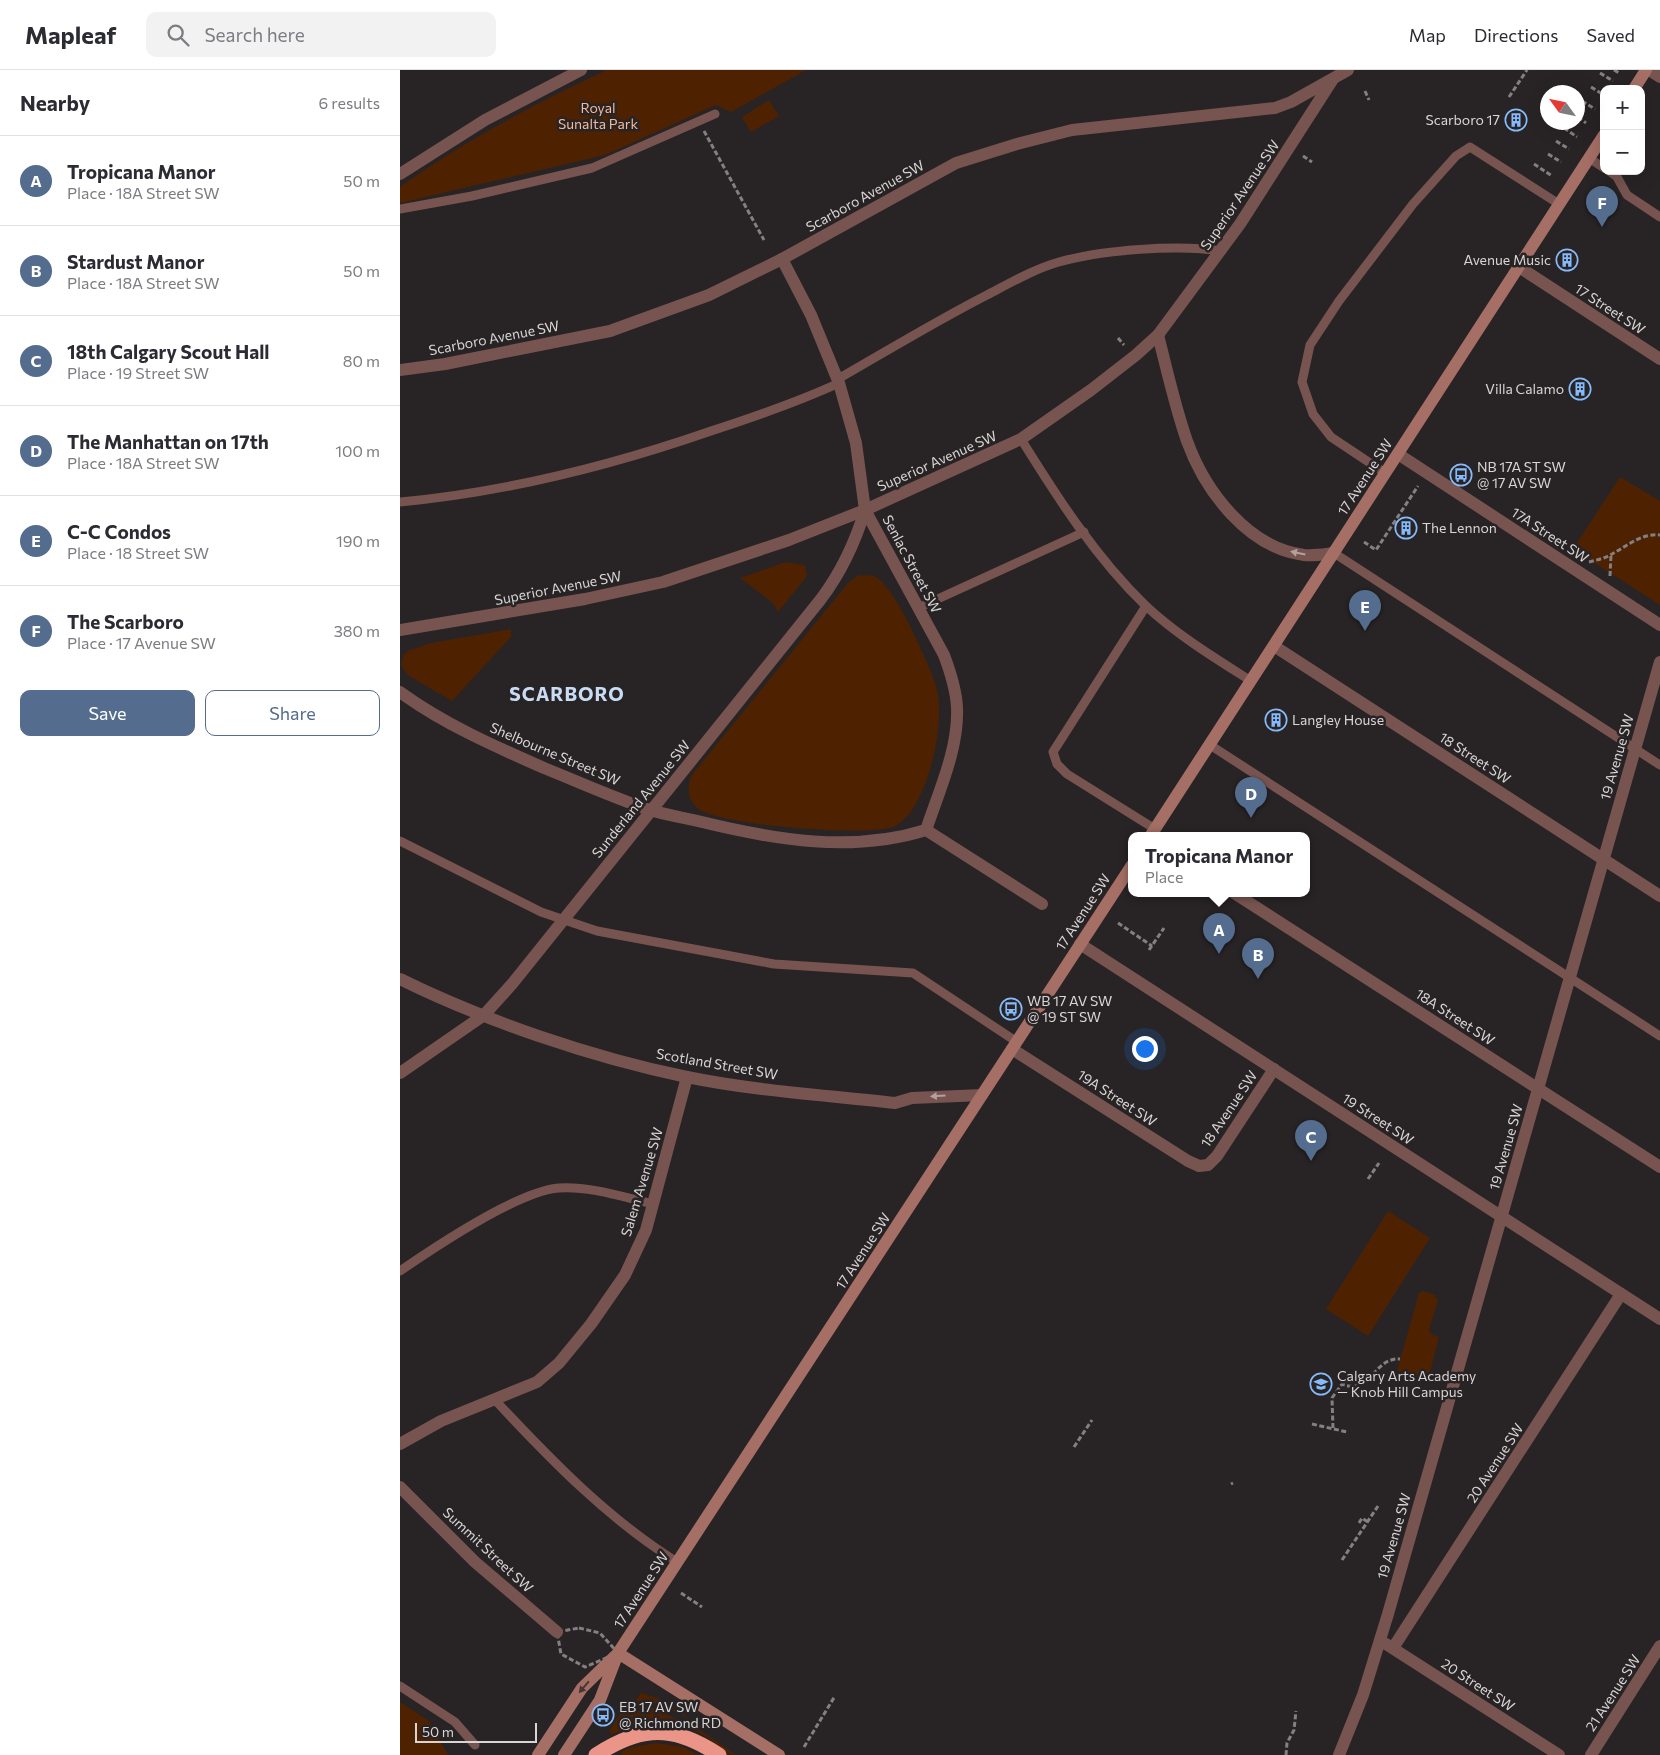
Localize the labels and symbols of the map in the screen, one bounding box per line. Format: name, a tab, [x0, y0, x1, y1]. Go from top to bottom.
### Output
north arrow	[1540, 85, 1585, 130]
park label: Royal Sunalta Park	[558, 99, 638, 132]
building icon: Scarboro 17	[1504, 108, 1528, 132]
place label: Scarboro 17	[1426, 111, 1500, 128]
street label: Superior Avenue SW	[1196, 136, 1283, 253]
street label: Scarboro Avenue SW	[803, 156, 927, 235]
pin: F	[1586, 186, 1618, 227]
building icon: Avenue Music	[1555, 248, 1579, 272]
place label: Avenue Music	[1464, 251, 1551, 268]
street label: 17 Street SW	[1572, 280, 1649, 338]
street label: Scarboro Avenue SW	[427, 317, 561, 359]
building icon: Villa Calamo	[1568, 377, 1592, 401]
place label: Villa Calamo	[1485, 380, 1564, 397]
street label: Superior Avenue SW	[874, 427, 999, 495]
street label: 17 Avenue SW	[1334, 435, 1396, 518]
place label: NB 17A ST SW @ 17 AV SW	[1477, 458, 1566, 491]
bus stop icon: NB 17A ST SW @ 17 AV SW	[1449, 463, 1473, 487]
street label: 17A Street SW	[1508, 503, 1592, 566]
street label: Senlac Street SW	[879, 512, 945, 616]
building icon: The Lennon	[1394, 516, 1418, 540]
place label: The Lennon	[1422, 519, 1497, 536]
one-way arrow	[1291, 549, 1306, 557]
street label: Superior Avenue SW	[493, 567, 623, 608]
pin: E	[1349, 590, 1381, 631]
district label: SCARBORO	[509, 682, 625, 705]
building icon: Langley House	[1264, 708, 1288, 732]
place label: Langley House	[1292, 711, 1384, 728]
street label: 19 Avenue SW	[1596, 712, 1637, 802]
street label: Shelbourne Street SW	[488, 718, 623, 789]
street label: 18 Street SW	[1436, 728, 1514, 787]
street label: Sunderland Avenue SW	[588, 736, 693, 861]
pin: D	[1235, 777, 1267, 818]
street label: 17 Avenue SW	[1052, 870, 1114, 953]
pin: A	[1203, 913, 1235, 954]
pin: B	[1242, 938, 1274, 979]
street label: 18A Street SW	[1412, 985, 1498, 1048]
place label: WB 17 AV SW @ 19 ST SW	[1027, 992, 1112, 1025]
bus stop icon: WB 17 AV SW @ 19 ST SW	[999, 997, 1023, 1021]
your location	[1132, 1036, 1158, 1062]
street label: Scotland Street SW	[655, 1044, 779, 1083]
street label: 19A Street SW	[1074, 1066, 1160, 1129]
street label: 18 Avenue SW	[1197, 1067, 1260, 1150]
street label: 19 Street SW	[1339, 1089, 1417, 1148]
one-way arrow	[930, 1093, 946, 1101]
street label: 19 Avenue SW	[1485, 1102, 1526, 1192]
pin: C	[1295, 1120, 1327, 1161]
street label: Salem Avenue SW	[617, 1125, 666, 1238]
street label: 17 Avenue SW	[832, 1209, 894, 1292]
place label: Calgary Arts Academy — Knob Hill Campus	[1337, 1367, 1476, 1400]
school or university icon: Calgary Arts Academy — Knob Hill Campus	[1309, 1372, 1333, 1396]
street label: 20 Avenue SW	[1463, 1420, 1527, 1506]
street label: 19 Avenue SW	[1373, 1491, 1414, 1581]
street label: Summit Street SW	[440, 1504, 537, 1596]
street label: 17 Avenue SW	[610, 1548, 672, 1631]
street label: 21 Avenue SW	[1581, 1651, 1644, 1734]
street label: 20 Street SW	[1438, 1655, 1518, 1715]
one-way arrow	[578, 1681, 590, 1693]
place label: EB 17 AV SW @ Richmond RD	[619, 1698, 721, 1731]
bus stop icon: EB 17 AV SW @ Richmond RD	[591, 1703, 615, 1727]
scale bar	[415, 1720, 538, 1743]

